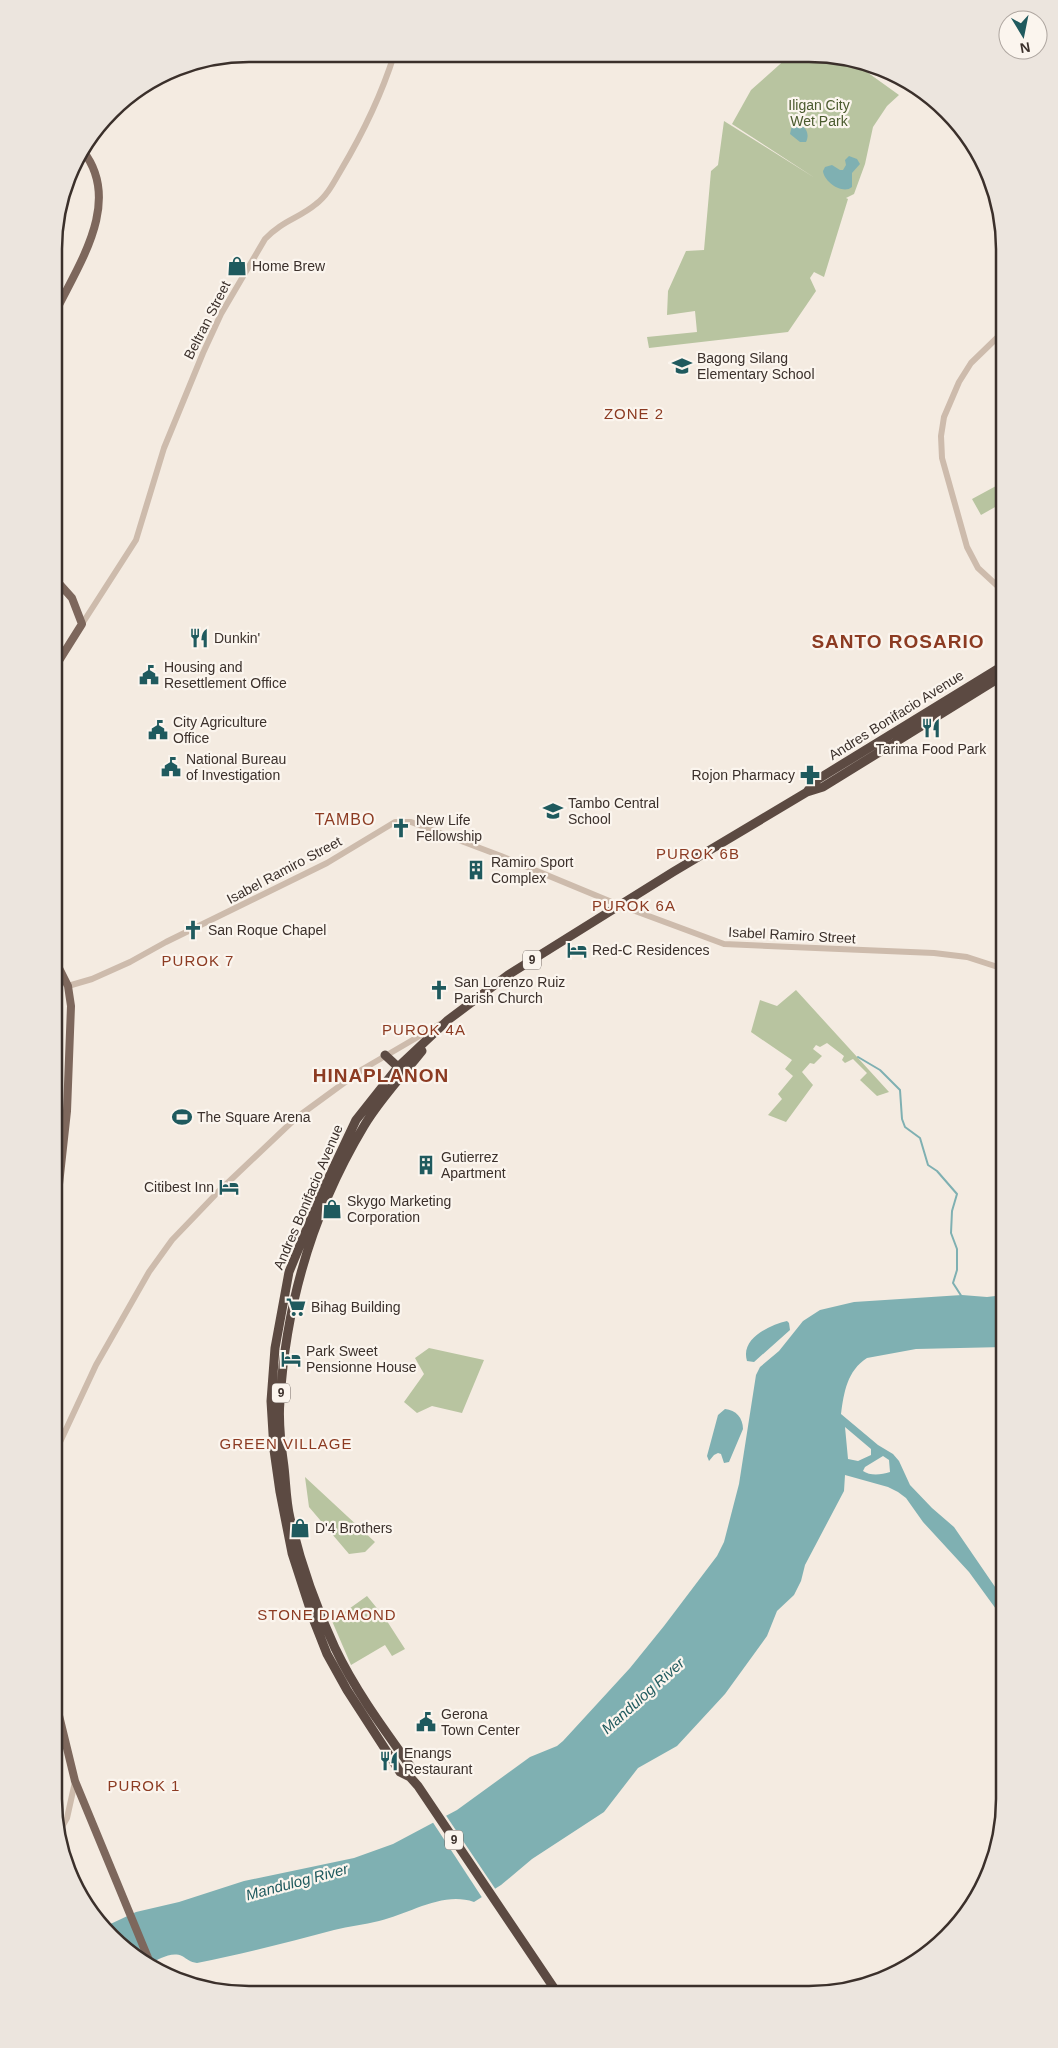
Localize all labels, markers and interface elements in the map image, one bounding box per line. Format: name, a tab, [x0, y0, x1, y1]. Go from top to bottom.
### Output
north arrow	[998, 10, 1048, 60]
text: N	[1019, 39, 1032, 57]
park label: Iligan City Wet Park	[788, 97, 850, 129]
shop icon: Home Brew	[226, 255, 248, 277]
place label: Home Brew	[252, 258, 326, 274]
street label: Beltran Street	[180, 278, 234, 362]
place label: Bagong Silang Elementary School	[697, 350, 815, 382]
school or university icon: Bagong Silang Elementary School	[671, 355, 693, 377]
district label: ZONE 2	[604, 405, 664, 422]
restaurant icon: Dunkin'	[188, 627, 210, 649]
place label: Dunkin'	[214, 630, 260, 646]
district label: SANTO ROSARIO	[811, 631, 985, 652]
place label: Housing and Resettlement Office	[164, 659, 287, 691]
public building icon: Housing and Resettlement Office	[138, 664, 160, 686]
street label: Andres Bonifacio Avenue	[826, 667, 967, 763]
place label: City Agriculture Office	[173, 714, 267, 746]
restaurant icon: Tarima Food Park	[920, 717, 942, 739]
public building icon: City Agriculture Office	[147, 719, 169, 741]
place label: Tarima Food Park	[876, 741, 987, 757]
place label: National Bureau of Investigation	[186, 751, 286, 783]
public building icon: National Bureau of Investigation	[160, 756, 182, 778]
pharmacy icon: Rojon Pharmacy	[799, 764, 821, 786]
place label: Rojon Pharmacy	[692, 767, 795, 783]
place label: Tambo Central School	[568, 795, 659, 827]
school or university icon: Tambo Central School	[542, 800, 564, 822]
district label: TAMBO	[315, 811, 375, 828]
place label: New Life Fellowship	[416, 812, 482, 844]
church icon: New Life Fellowship	[390, 817, 412, 839]
street label: Isabel Ramiro Street	[224, 833, 344, 907]
district label: PUROK 6B	[656, 845, 740, 862]
place label: Ramiro Sport Complex	[491, 854, 574, 886]
building icon: Ramiro Sport Complex	[465, 859, 487, 881]
district label: PUROK 6A	[592, 897, 676, 914]
church icon: San Roque Chapel	[182, 919, 204, 941]
place label: San Roque Chapel	[208, 922, 326, 938]
street label: Isabel Ramiro Street	[728, 924, 856, 946]
hotel icon: Red-C Residences	[566, 939, 588, 961]
place label: Red-C Residences	[592, 942, 710, 958]
road number: 9	[523, 950, 541, 970]
district label: PUROK 7	[162, 952, 234, 969]
place label: San Lorenzo Ruiz Parish Church	[454, 974, 565, 1006]
church icon: San Lorenzo Ruiz Parish Church	[428, 979, 450, 1001]
district label: PUROK 4A	[382, 1021, 466, 1038]
district label: HINAPLANON	[313, 1065, 449, 1086]
sports icon: The Square Arena	[171, 1106, 193, 1128]
place label: The Square Arena	[197, 1109, 311, 1125]
street label: Andres Bonifacio Avenue	[270, 1122, 346, 1272]
place label: Gutierrez Apartment	[441, 1149, 506, 1181]
building icon: Gutierrez Apartment	[415, 1154, 437, 1176]
hotel icon: Citibest Inn	[218, 1176, 240, 1198]
place label: Citibest Inn	[144, 1179, 214, 1195]
place label: Skygo Marketing Corporation	[347, 1193, 451, 1225]
shop icon: Skygo Marketing Corporation	[321, 1198, 343, 1220]
supermarket icon: Bihag Building	[285, 1296, 307, 1318]
place label: Bihag Building	[311, 1299, 401, 1315]
place label: Park Sweet Pensionne House	[306, 1343, 417, 1375]
hotel icon: Park Sweet Pensionne House	[280, 1348, 302, 1370]
road number: 9	[272, 1384, 290, 1402]
district label: GREEN VILLAGE	[219, 1435, 353, 1452]
shop icon: D'4 Brothers	[289, 1517, 311, 1539]
place label: D'4 Brothers	[315, 1520, 392, 1536]
district label: STONE DIAMOND	[257, 1606, 397, 1623]
water label: Mandulog River	[598, 1653, 688, 1737]
place label: Gerona Town Center	[441, 1706, 520, 1738]
public building icon: Gerona Town Center	[415, 1711, 437, 1733]
place label: Enangs Restaurant	[404, 1745, 473, 1777]
restaurant icon: Enangs Restaurant	[378, 1750, 400, 1772]
district label: PUROK 1	[108, 1777, 180, 1794]
road number: 9	[445, 1830, 463, 1850]
water label: Mandulog River	[244, 1859, 351, 1903]

